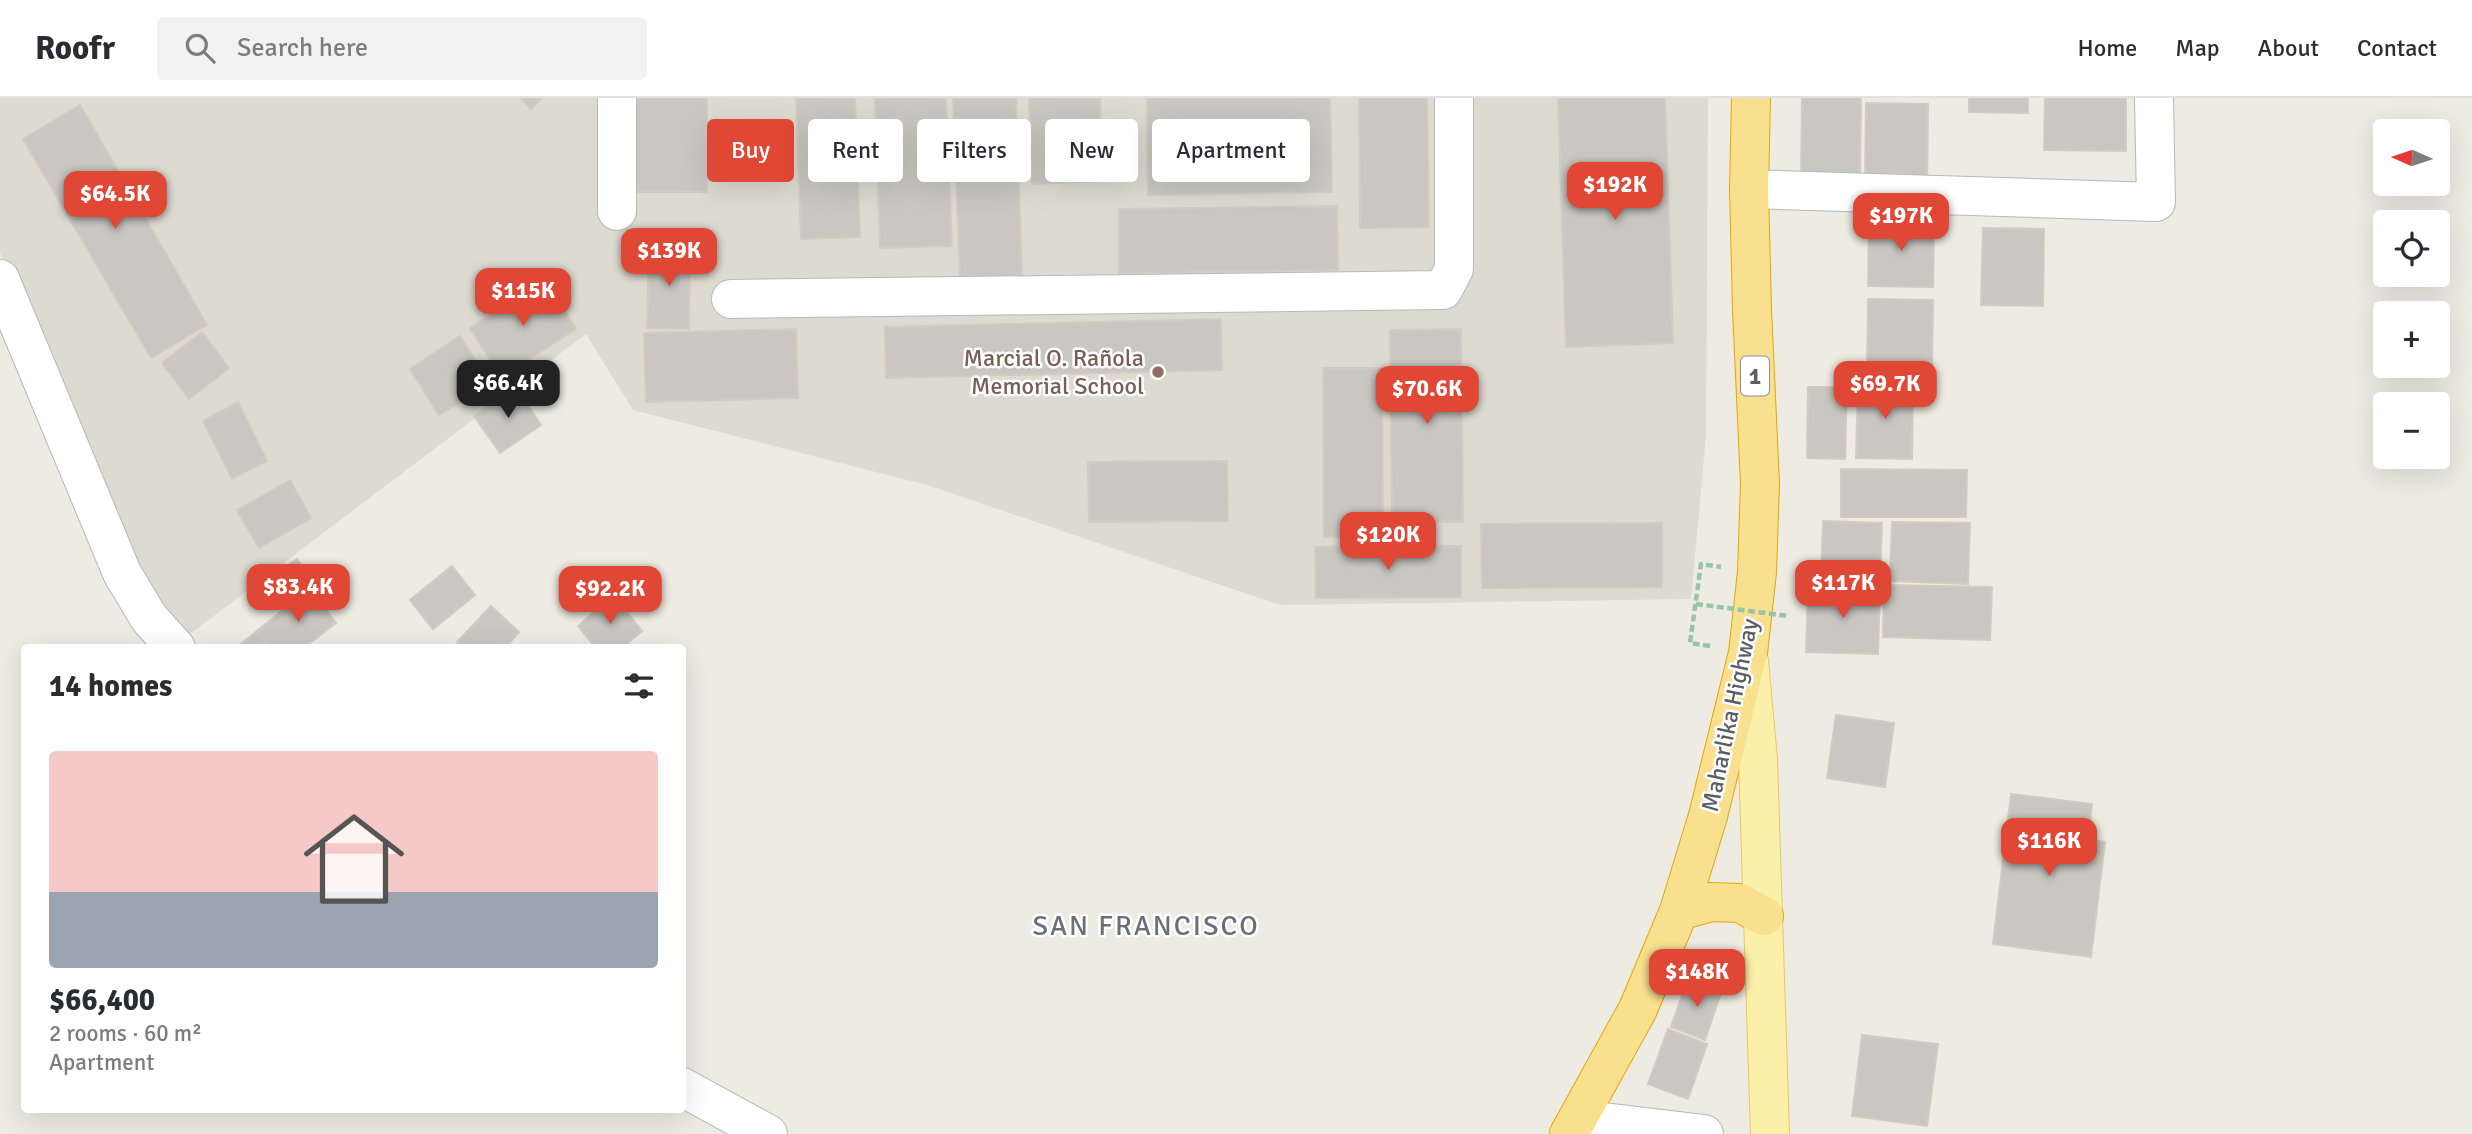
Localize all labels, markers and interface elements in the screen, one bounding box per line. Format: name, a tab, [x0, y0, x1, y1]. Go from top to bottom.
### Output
search box	[157, 17, 647, 80]
text: Roofr	[35, 28, 115, 69]
icon: search	[181, 29, 219, 67]
text: Search here	[237, 32, 368, 64]
text: Home	[2077, 33, 2137, 63]
text: Map	[2175, 33, 2220, 63]
text: About	[2258, 33, 2319, 63]
text: Contact	[2357, 33, 2437, 63]
chip: Buy	[707, 119, 794, 182]
chip: Rent	[808, 119, 903, 182]
chip: Filters	[917, 119, 1031, 182]
chip: New	[1045, 119, 1138, 182]
chip: Apartment	[1152, 119, 1310, 182]
north arrow	[2373, 119, 2450, 196]
map controls	[2373, 119, 2450, 469]
pin: $192K	[1566, 162, 1664, 222]
text: $192K	[1583, 170, 1647, 199]
pin: $64.5K	[58, 172, 172, 231]
text: $64.5K	[80, 179, 150, 208]
pin: $197K	[1852, 194, 1950, 253]
text: $197K	[1869, 201, 1933, 230]
button: locate	[2373, 210, 2450, 287]
pin: $139K	[620, 228, 718, 288]
text: $139K	[637, 236, 701, 265]
pin: $115K	[474, 268, 572, 328]
text: $115K	[491, 276, 555, 305]
button: +	[2373, 301, 2450, 378]
place label: Marcial O. Rañola Memorial School	[964, 343, 1144, 401]
road number: 1	[1741, 356, 1769, 396]
pin: $66.4K	[451, 360, 565, 420]
pin: $69.7K	[1828, 362, 1942, 421]
marker: Marcial O. Rañola Memorial School	[1150, 364, 1166, 380]
pin: $70.6K	[1370, 366, 1484, 426]
text: $66.4K	[473, 368, 543, 397]
text: $69.7K	[1850, 369, 1920, 398]
text: $70.6K	[1392, 374, 1462, 403]
button: −	[2373, 392, 2450, 469]
pin: $120K	[1339, 512, 1437, 572]
text: $120K	[1356, 520, 1420, 549]
pin: $117K	[1794, 560, 1892, 620]
pin: $83.4K	[241, 564, 355, 624]
pin: $92.2K	[553, 566, 667, 626]
text: $117K	[1811, 568, 1875, 597]
text: $83.4K	[263, 572, 333, 601]
text: $92.2K	[575, 574, 645, 603]
street label: Maharlika Highway	[1695, 616, 1765, 814]
icon: filters	[620, 667, 658, 705]
text: 14 homes	[49, 668, 172, 705]
icon: home	[291, 796, 417, 922]
pin: $116K	[2000, 818, 2098, 878]
text: $116K	[2017, 826, 2081, 855]
district label: SAN FRANCISCO	[1032, 909, 1260, 943]
pin: $148K	[1648, 950, 1746, 1009]
text: $148K	[1665, 957, 1729, 986]
text: $66,400	[49, 982, 155, 1019]
text: 2 rooms · 60 m²	[49, 1019, 202, 1048]
text: Apartment	[49, 1048, 154, 1077]

